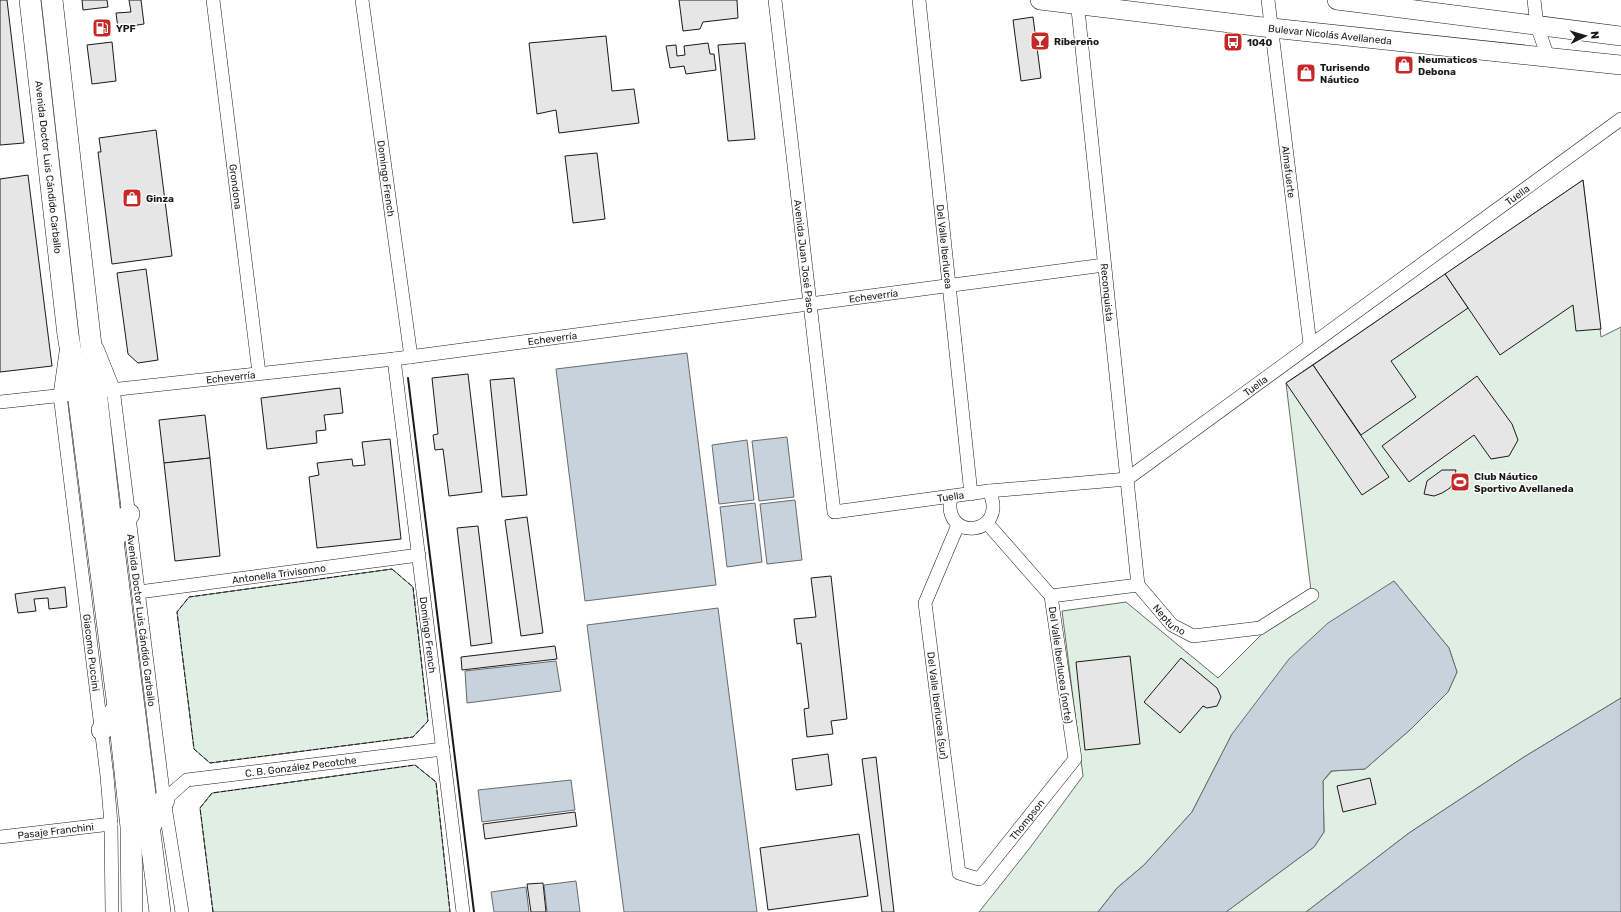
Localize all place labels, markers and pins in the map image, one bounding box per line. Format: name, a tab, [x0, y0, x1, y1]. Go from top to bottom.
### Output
fuel station icon: YPF	[91, 17, 113, 39]
place label: YPF	[116, 23, 136, 35]
bar icon: Ribereño	[1029, 30, 1051, 52]
bus stop icon: 1040	[1222, 31, 1244, 53]
place label: Ribereño	[1054, 36, 1099, 48]
place label: 1040	[1247, 37, 1273, 49]
shop icon: Neumaticos Debona	[1393, 54, 1415, 76]
place label: Neumaticos Debona	[1418, 54, 1478, 78]
shop icon: Turisendo Náutico	[1295, 62, 1317, 84]
place label: Turisendo Náutico	[1320, 62, 1370, 86]
shop icon: Ginza	[121, 187, 143, 209]
place label: Ginza	[146, 193, 174, 205]
sports icon: Club Náutico Sportivo Avellaneda	[1449, 471, 1471, 493]
place label: Club Náutico Sportivo Avellaneda	[1474, 471, 1574, 495]

